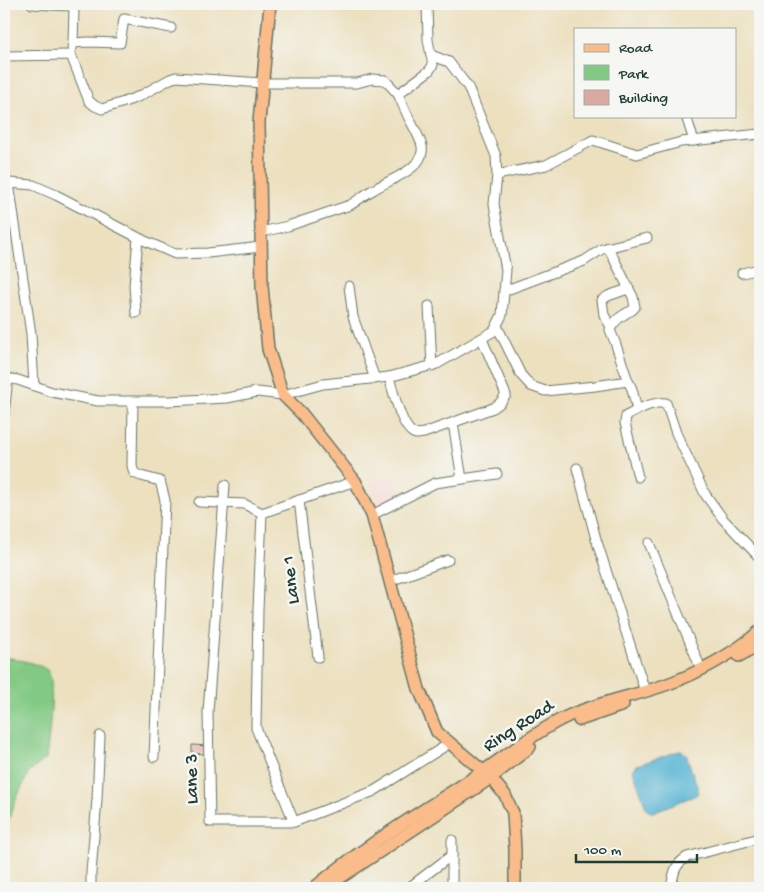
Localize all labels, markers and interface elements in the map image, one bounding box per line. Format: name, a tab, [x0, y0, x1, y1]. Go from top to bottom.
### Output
legend	[574, 28, 736, 118]
text: Road	[619, 40, 653, 58]
text: Park	[618, 66, 649, 84]
text: Building	[618, 90, 668, 108]
street label: Lane 1	[278, 555, 306, 605]
street label: Ring Road	[479, 695, 560, 758]
street label: Lane 3	[181, 753, 205, 805]
scale bar	[576, 832, 698, 864]
text: 100 m	[583, 842, 622, 860]

